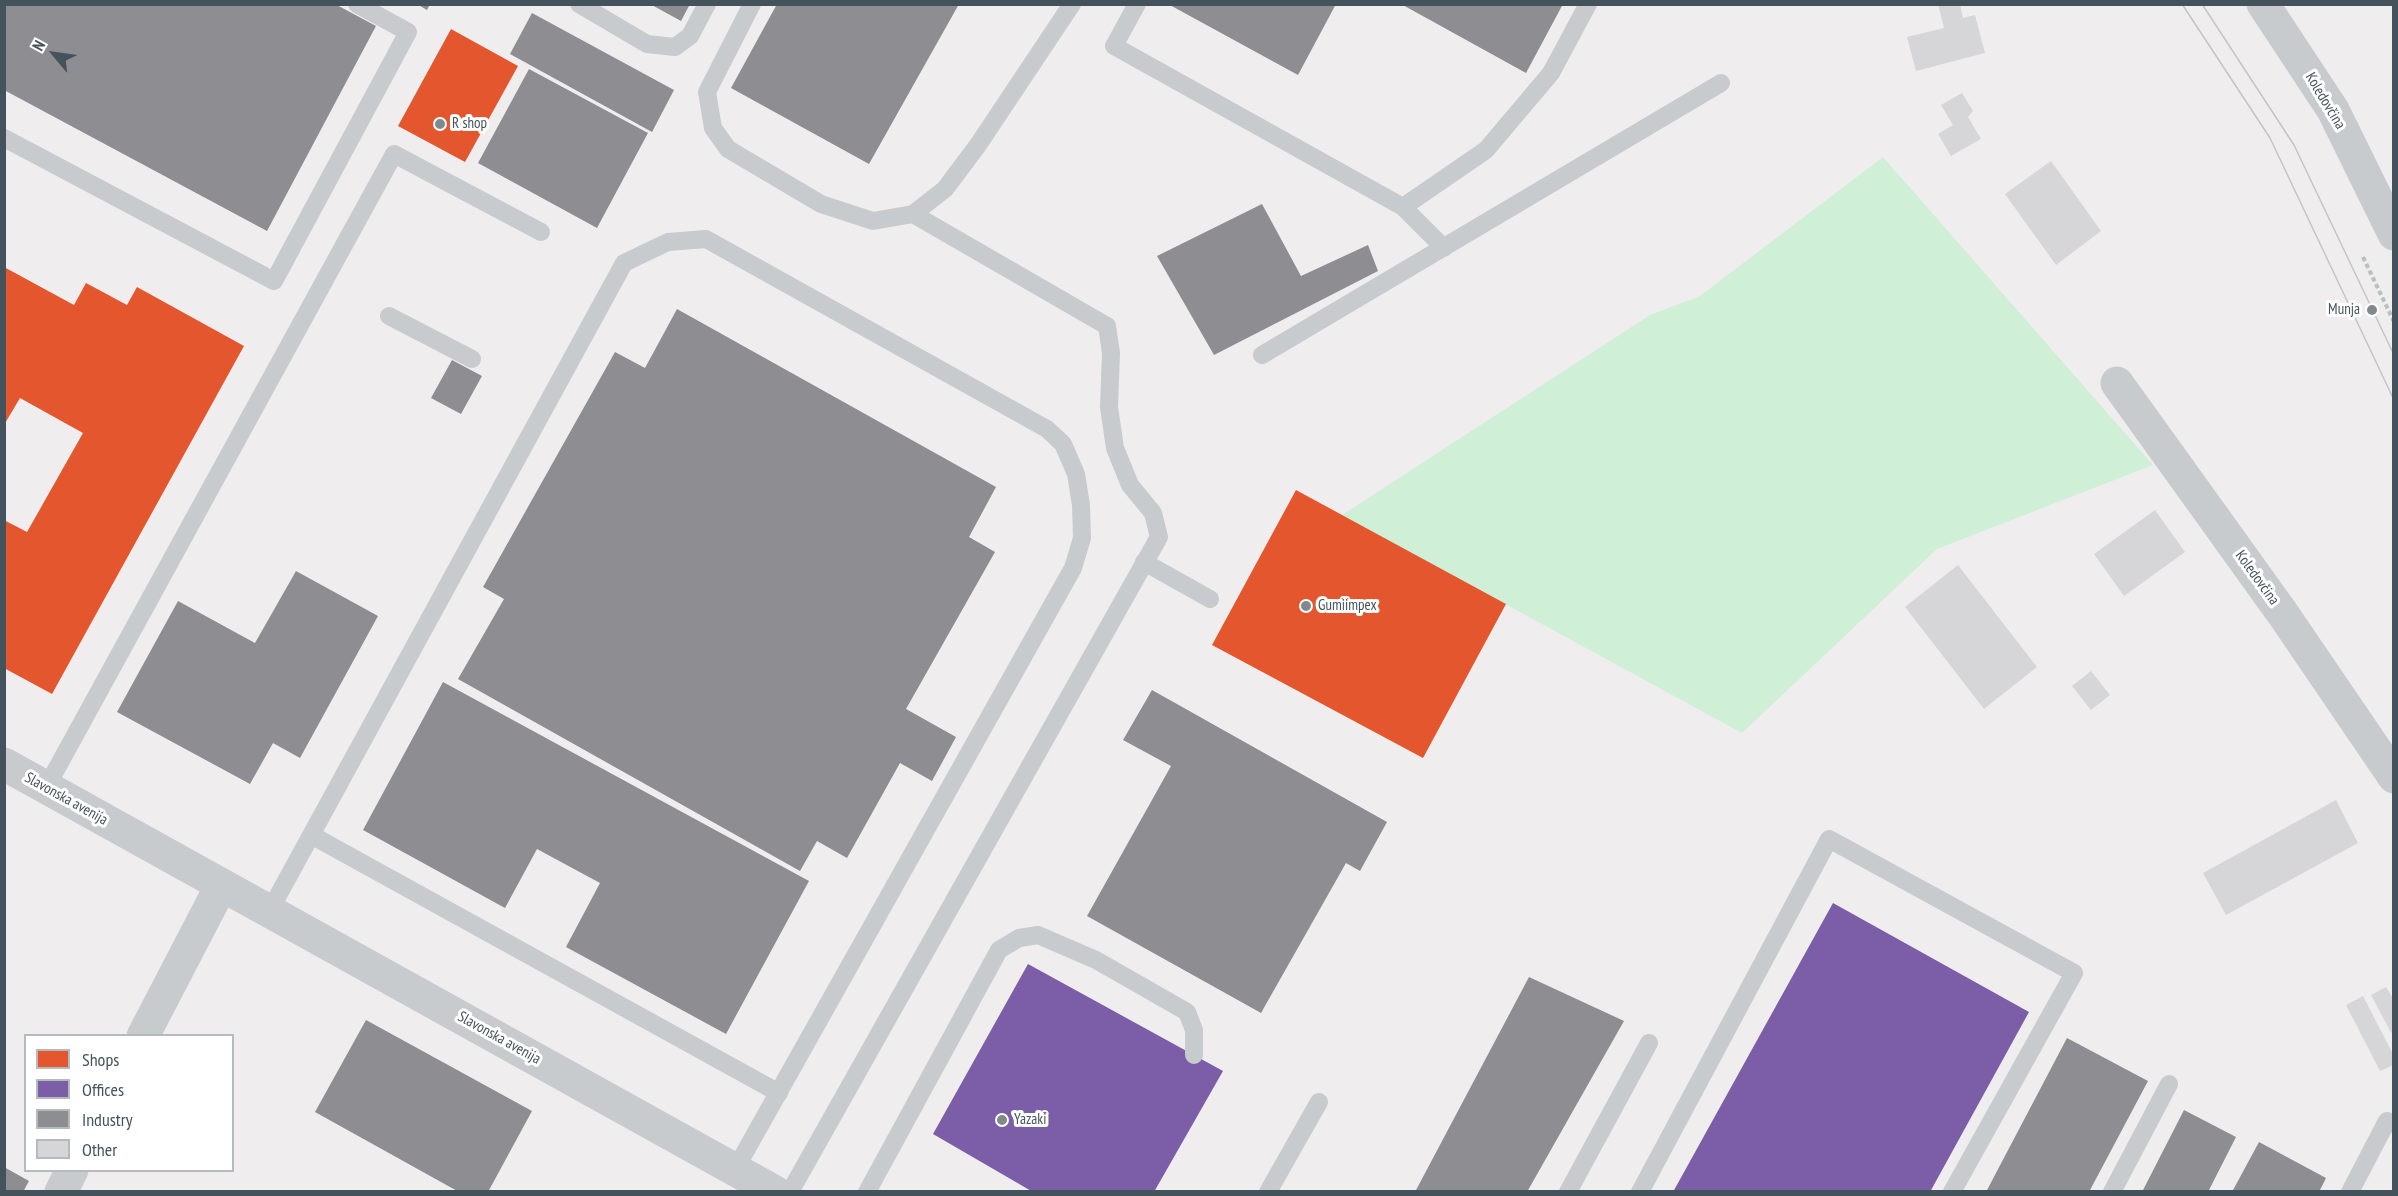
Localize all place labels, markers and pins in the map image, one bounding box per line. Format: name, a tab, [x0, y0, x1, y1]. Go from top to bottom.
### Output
place label: R shop	[452, 115, 487, 133]
marker: R shop	[433, 117, 447, 131]
place label: Munja	[2328, 301, 2360, 319]
marker: Munja	[2365, 303, 2379, 317]
place label: Gumiimpex	[1318, 597, 1377, 615]
marker: Gumiimpex	[1299, 599, 1313, 613]
place label: Yazaki	[1014, 1111, 1046, 1129]
marker: Yazaki	[995, 1113, 1009, 1127]

